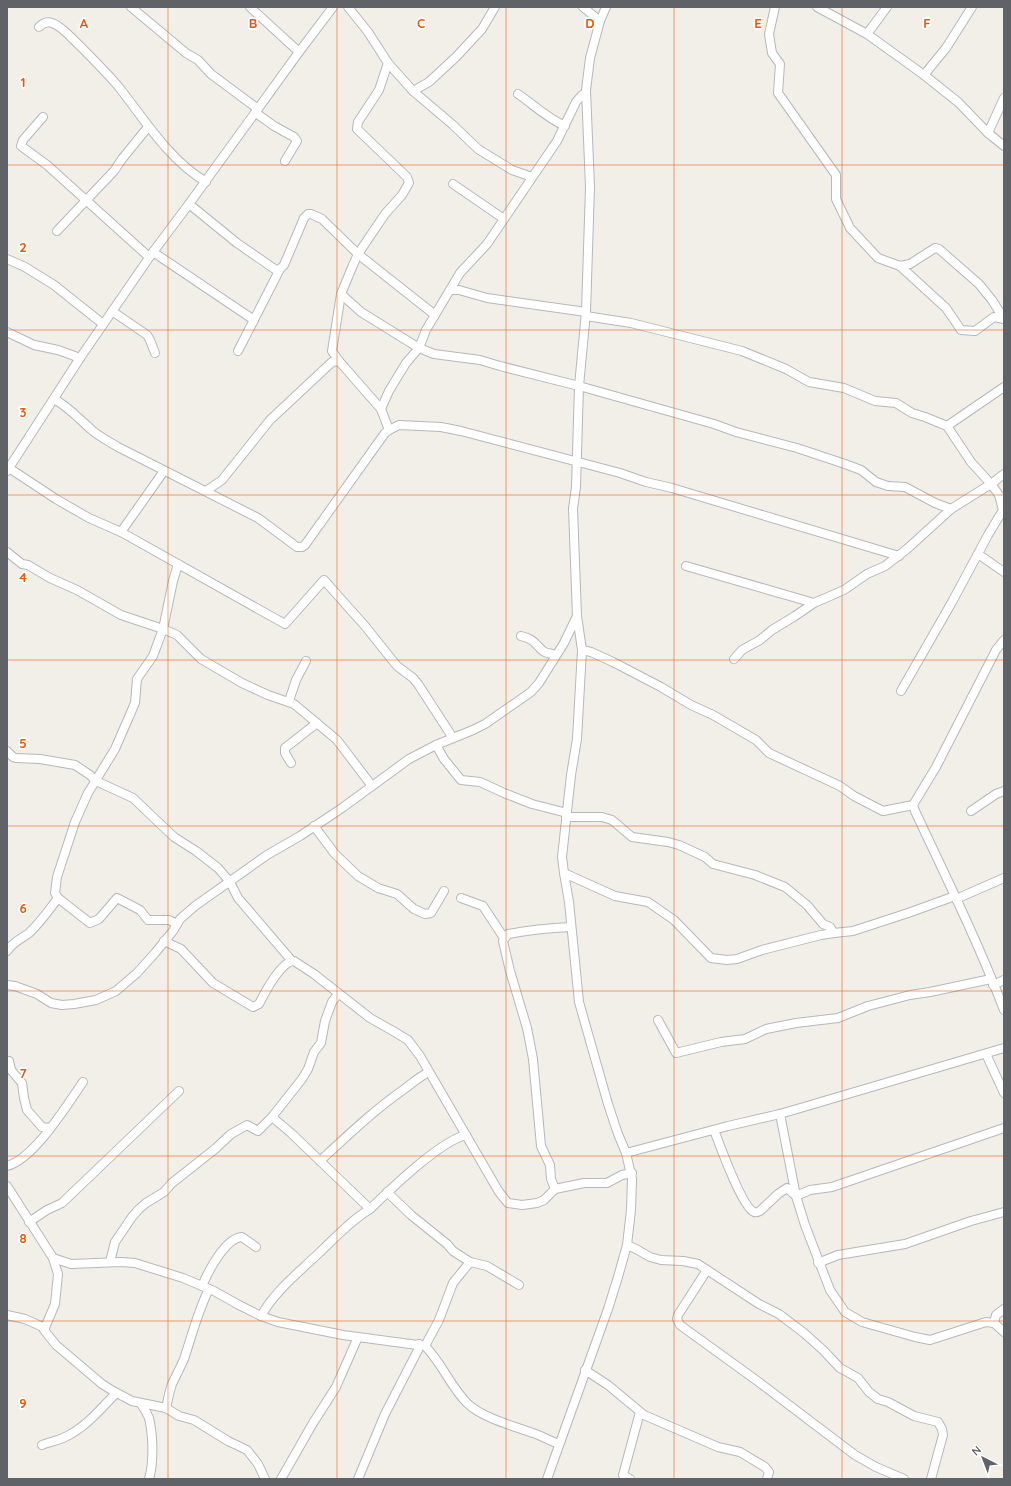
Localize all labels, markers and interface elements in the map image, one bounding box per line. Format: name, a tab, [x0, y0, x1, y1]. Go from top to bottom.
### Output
text: A	[80, 15, 89, 31]
text: B	[249, 15, 257, 31]
text: C	[417, 15, 425, 31]
text: D	[585, 15, 595, 31]
text: E	[754, 15, 762, 31]
text: F	[923, 15, 931, 31]
text: 1	[20, 74, 26, 90]
text: 2	[19, 239, 27, 255]
text: 3	[20, 404, 27, 420]
text: 4	[19, 569, 27, 585]
text: 5	[19, 735, 27, 751]
text: 6	[19, 900, 27, 916]
text: 7	[19, 1065, 27, 1081]
text: 8	[19, 1230, 27, 1246]
text: 9	[19, 1395, 27, 1411]
north arrow	[963, 1438, 1003, 1478]
text: N	[969, 1443, 984, 1458]

